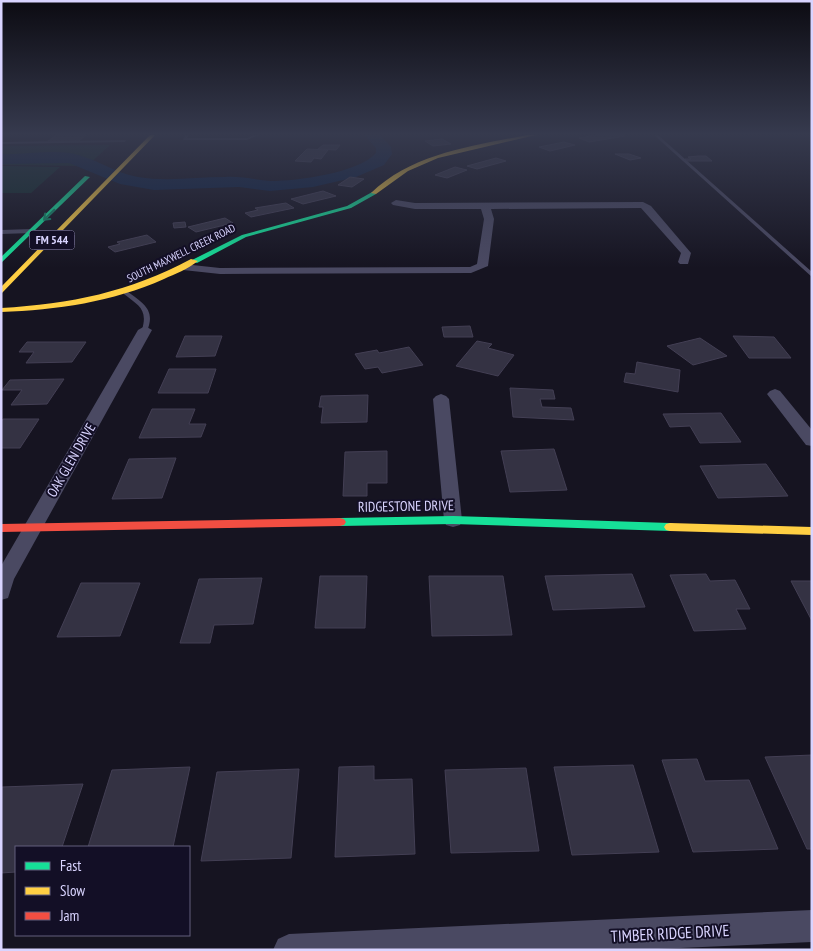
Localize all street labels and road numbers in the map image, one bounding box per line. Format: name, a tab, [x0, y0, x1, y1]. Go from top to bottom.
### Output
street label: SOUTH MAXWELL CREEK ROAD	[124, 220, 238, 285]
road number: FM 544	[30, 230, 74, 250]
street label: OAK GLEN DRIVE	[43, 420, 99, 500]
street label: RIDGESTONE DRIVE	[358, 496, 454, 516]
street label: TIMBER RIDGE DRIVE	[610, 920, 730, 946]

